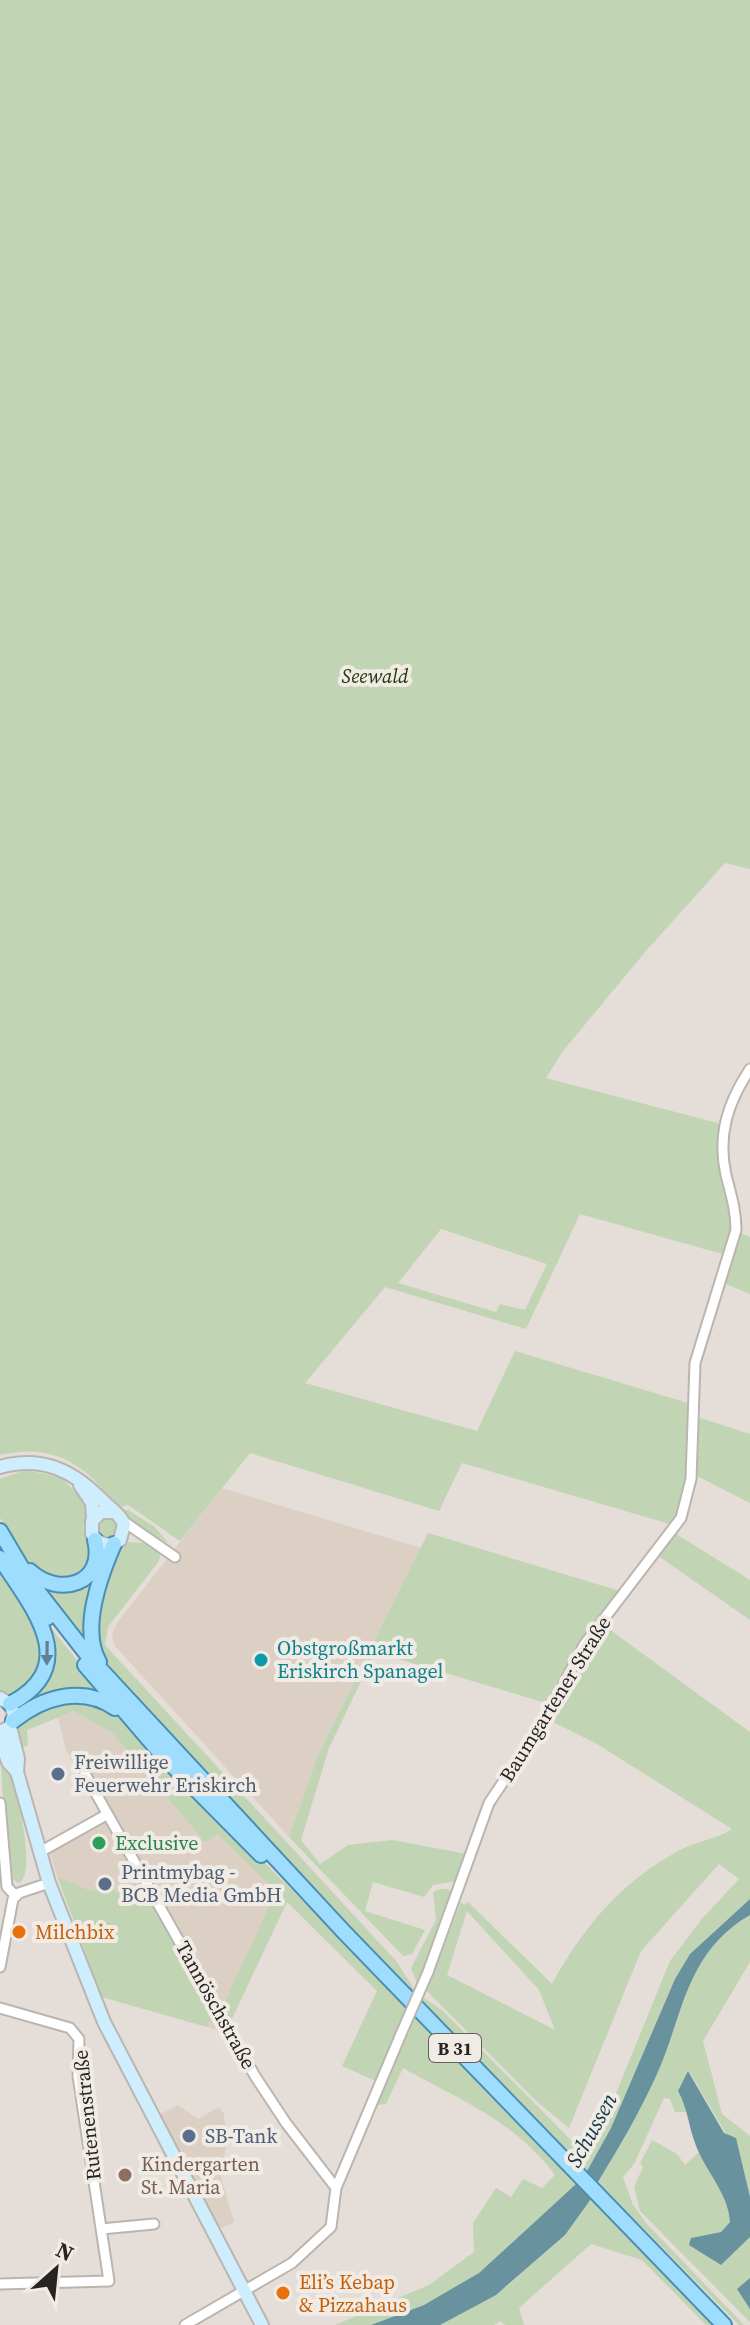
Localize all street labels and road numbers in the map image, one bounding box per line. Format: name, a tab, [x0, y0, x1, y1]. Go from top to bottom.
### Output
street label: Baumgartener Straße	[493, 1611, 617, 1787]
street label: Tannöschstraße	[169, 1936, 263, 2074]
road number: B 31	[429, 2034, 481, 2062]
street label: Rutenenstraße	[66, 2048, 108, 2182]

